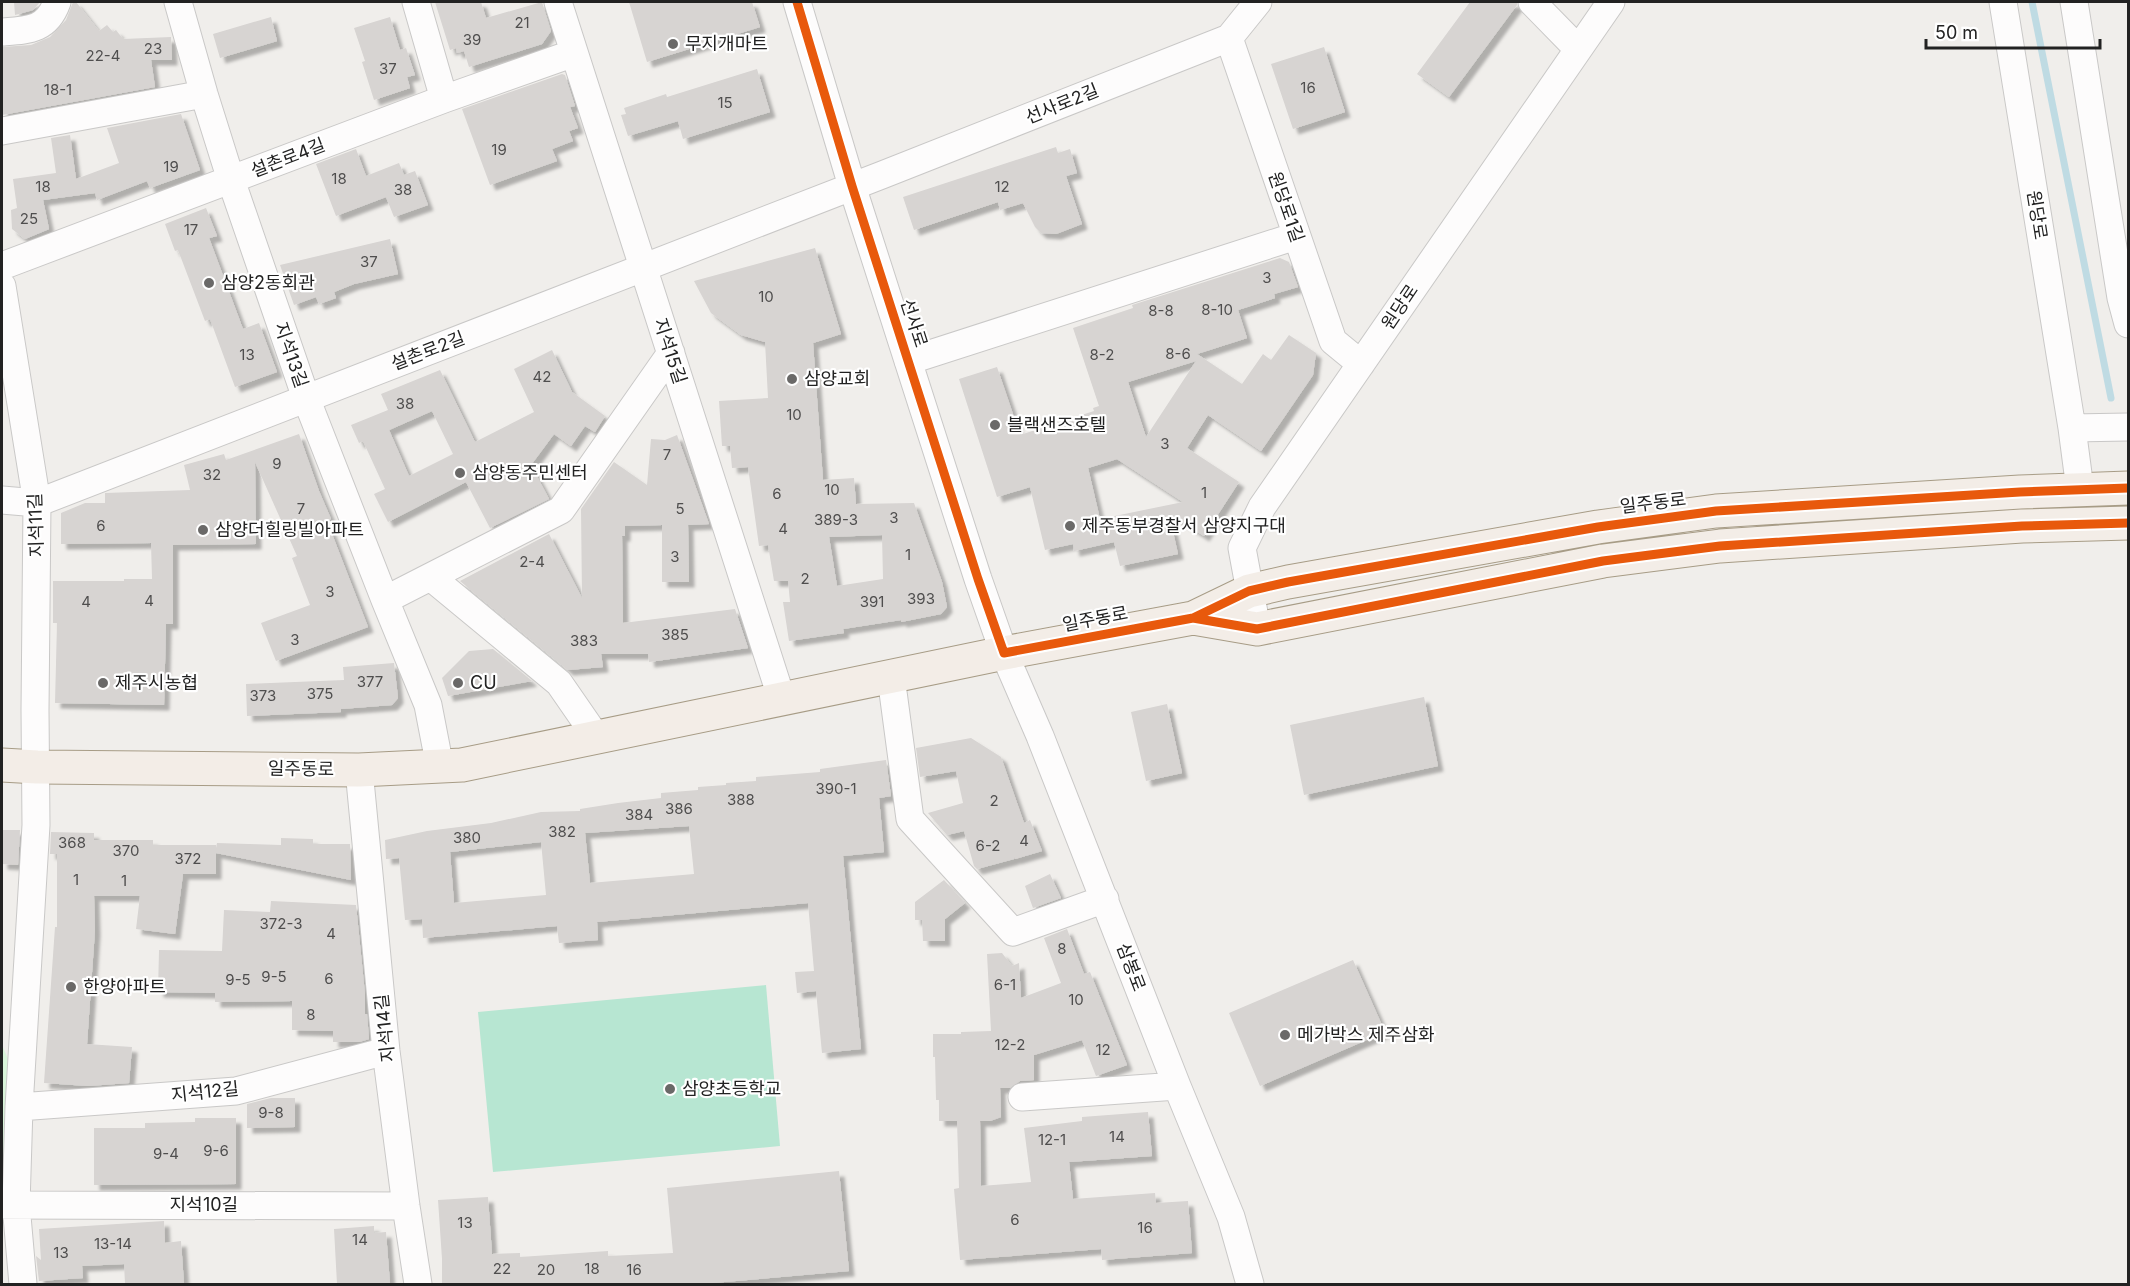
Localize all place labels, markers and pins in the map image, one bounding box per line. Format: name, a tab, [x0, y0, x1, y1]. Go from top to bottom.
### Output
place label: 무지개마트	[685, 33, 768, 54]
marker: 무지개마트	[666, 37, 680, 51]
place label: 삼양2동회관	[221, 272, 315, 293]
marker: 삼양2동회관	[202, 276, 216, 290]
place label: 삼양교회	[804, 368, 870, 389]
marker: 삼양교회	[785, 372, 799, 386]
place label: 블랙샌즈호텔	[1007, 414, 1106, 435]
marker: 블랙샌즈호텔	[988, 418, 1002, 432]
place label: 삼양동주민센터	[472, 462, 588, 483]
marker: 삼양동주민센터	[453, 466, 467, 480]
place label: 제주동부경찰서 삼양지구대	[1082, 515, 1286, 536]
place label: 삼양더힐링빌아파트	[215, 519, 364, 540]
marker: 제주동부경찰서 삼양지구대	[1063, 519, 1077, 533]
marker: 삼양더힐링빌아파트	[196, 523, 210, 537]
place label: 제주시농협	[115, 672, 198, 693]
place label: CU	[470, 672, 497, 693]
marker: 제주시농협	[96, 676, 110, 690]
marker: CU	[451, 676, 465, 690]
place label: 한양아파트	[83, 976, 166, 997]
marker: 한양아파트	[64, 980, 78, 994]
place label: 메가박스 제주삼화	[1297, 1024, 1435, 1045]
marker: 메가박스 제주삼화	[1278, 1028, 1292, 1042]
place label: 삼양초등학교	[682, 1078, 781, 1099]
marker: 삼양초등학교	[663, 1082, 677, 1096]

